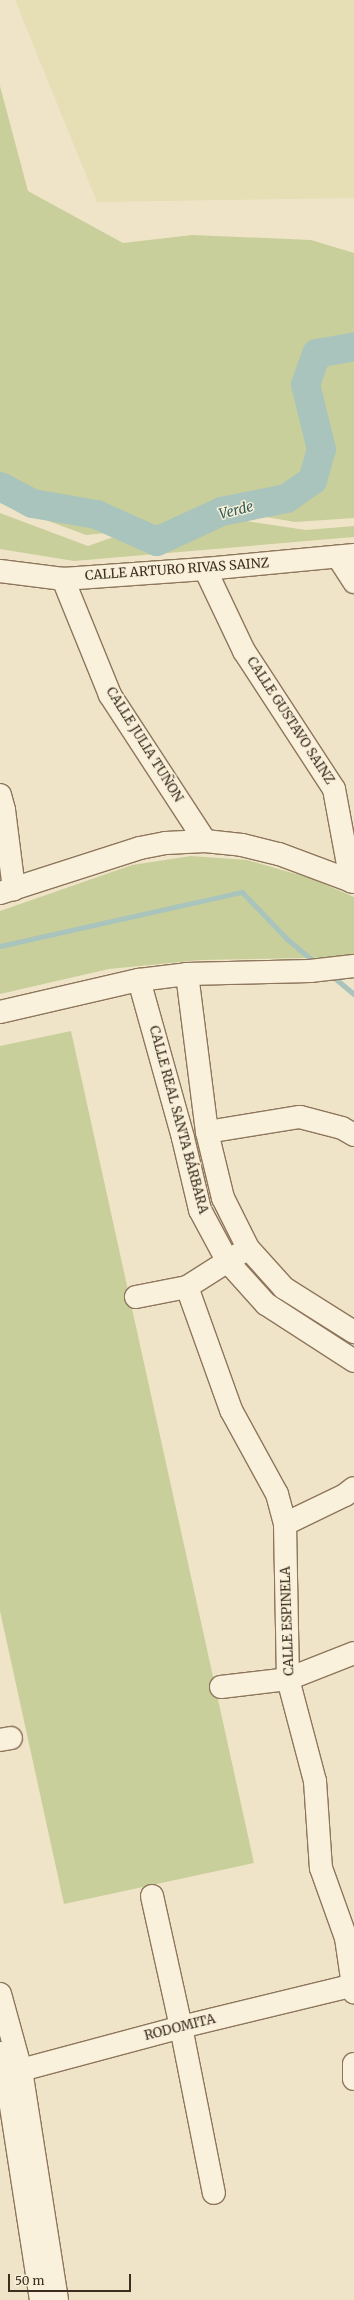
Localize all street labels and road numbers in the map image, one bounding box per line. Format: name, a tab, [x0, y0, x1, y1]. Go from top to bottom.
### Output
street label: CALLE ARTURO RIVAS SAINZ	[84, 556, 270, 584]
street label: CALLE GUSTAVO SAINZ	[243, 654, 337, 788]
street label: CALLE JULIA TUÑON	[102, 685, 186, 805]
street label: CALLE REAL SANTA BÁRBARA	[145, 1024, 211, 1216]
street label: CALLE ESPINELA	[278, 1566, 298, 1676]
street label: RODOMITA	[143, 2012, 217, 2044]

